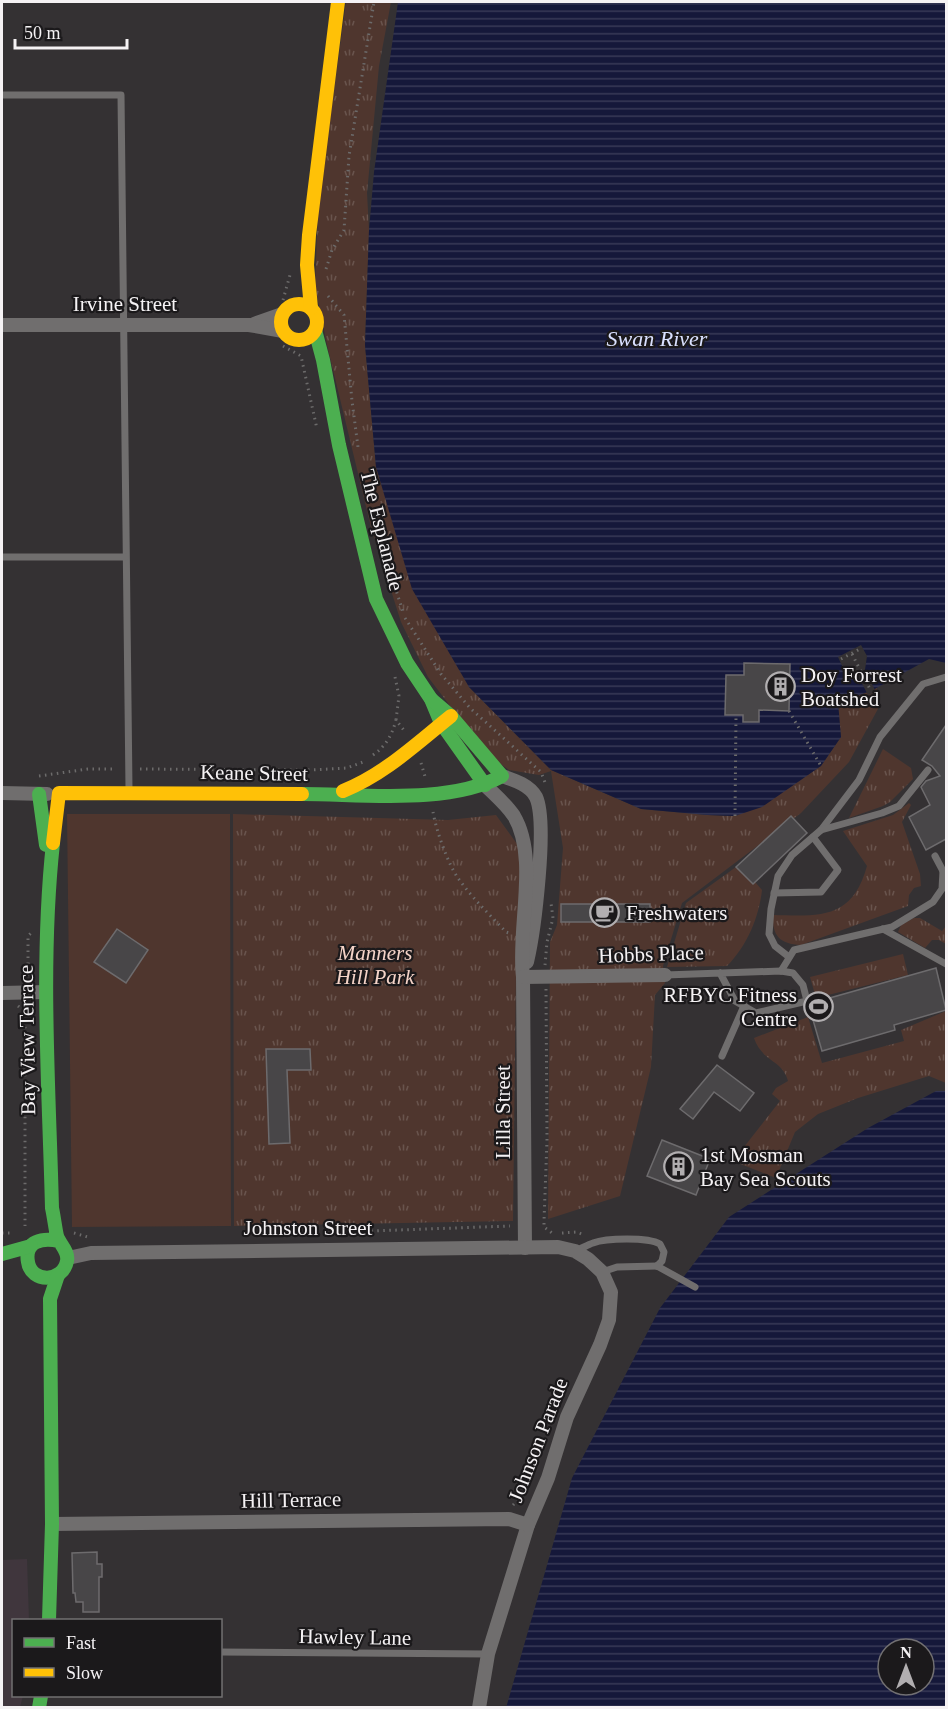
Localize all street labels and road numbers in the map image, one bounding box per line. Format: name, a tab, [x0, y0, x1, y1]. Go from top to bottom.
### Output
street label: Irvine Street	[73, 292, 177, 316]
street label: The Esplanade	[355, 467, 409, 593]
street label: Keane Street	[200, 760, 308, 786]
street label: Hobbs Place	[598, 940, 704, 968]
street label: Bay View Terrace	[14, 965, 40, 1115]
street label: Lilla Street	[491, 1065, 515, 1159]
street label: Johnston Street	[244, 1216, 373, 1240]
street label: Johnson Parade	[503, 1374, 573, 1506]
street label: Hill Terrace	[241, 1487, 341, 1513]
street label: Hawley Lane	[299, 1624, 411, 1650]

